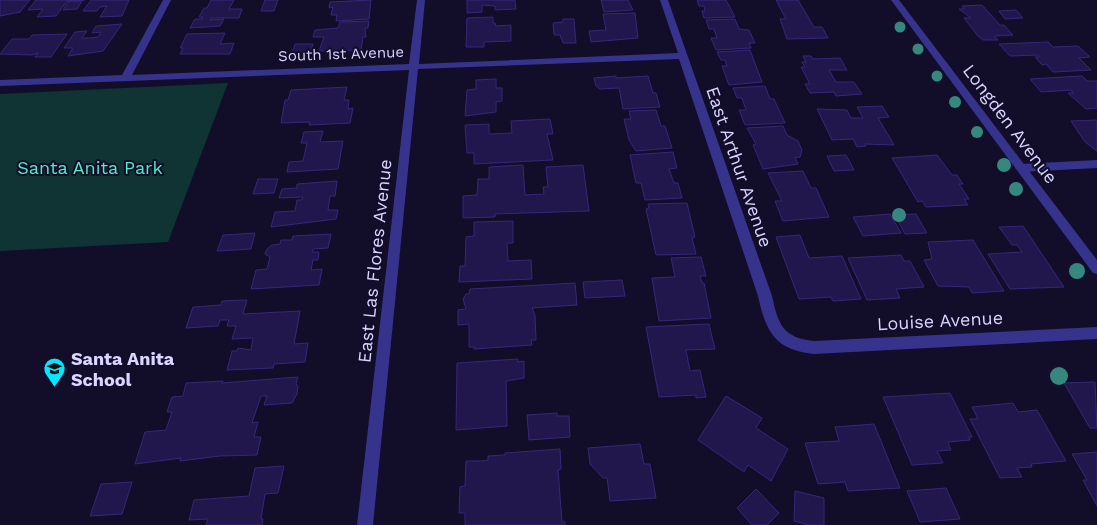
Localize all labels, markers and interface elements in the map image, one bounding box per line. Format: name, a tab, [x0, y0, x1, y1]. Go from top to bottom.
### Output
street label: South 1st Avenue	[278, 43, 404, 65]
street label: Longden Avenue	[959, 60, 1062, 187]
street label: East Arthur Avenue	[702, 84, 777, 250]
park label: Santa Anita Park	[17, 157, 163, 178]
street label: East Las Flores Avenue	[353, 158, 396, 364]
street label: Louise Avenue	[876, 307, 1004, 334]
place label: Santa Anita School	[71, 348, 175, 390]
school or university icon: Santa Anita School	[43, 357, 67, 388]

